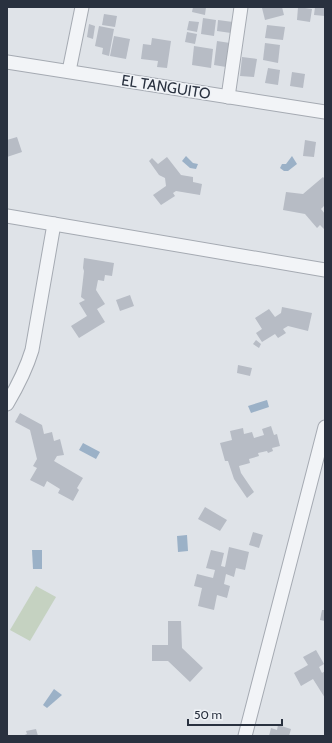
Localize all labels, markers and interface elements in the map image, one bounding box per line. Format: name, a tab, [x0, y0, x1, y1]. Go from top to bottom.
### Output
street label: EL TANGUITO	[120, 71, 212, 103]
scale bar	[188, 701, 282, 727]
text: 50 m	[194, 707, 222, 722]

